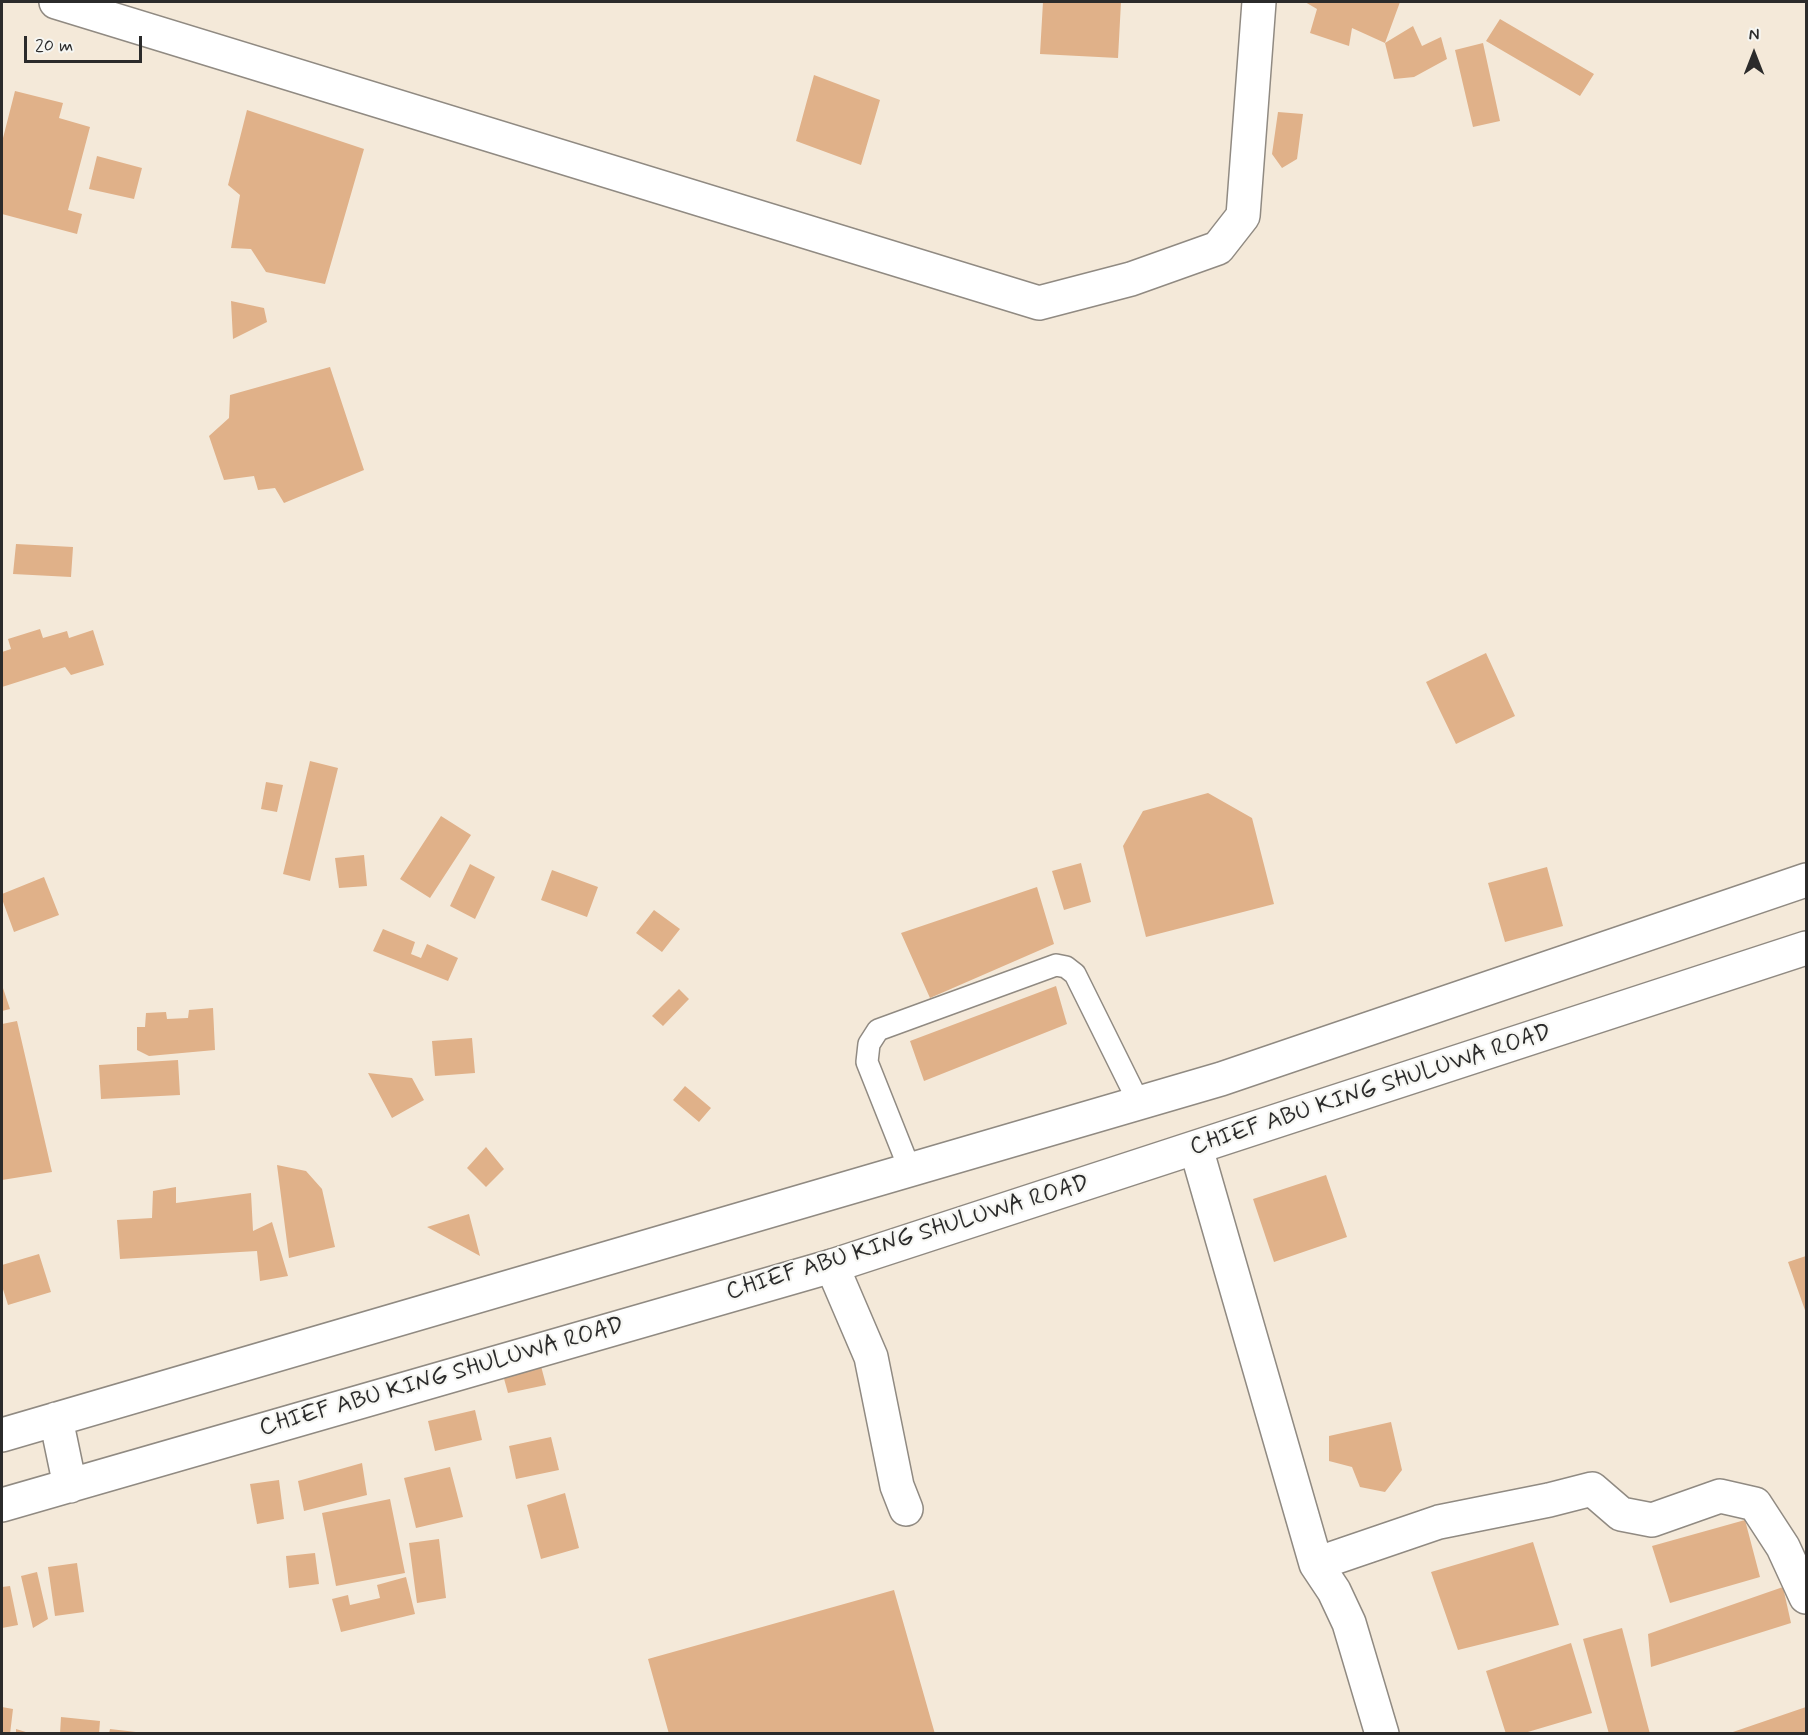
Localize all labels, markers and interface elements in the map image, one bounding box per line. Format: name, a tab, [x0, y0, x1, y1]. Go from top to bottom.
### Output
scale bar	[27, 24, 146, 62]
north arrow	[1724, 24, 1784, 84]
text: N	[1749, 25, 1759, 46]
text: 20 m	[35, 34, 73, 58]
street label: CHIEF ABU KING SHULUWA ROAD	[1187, 1019, 1555, 1163]
street label: CHIEF ABU KING SHULUWA ROAD	[723, 1170, 1093, 1308]
street label: CHIEF ABU KING SHULUWA ROAD	[256, 1312, 628, 1444]

